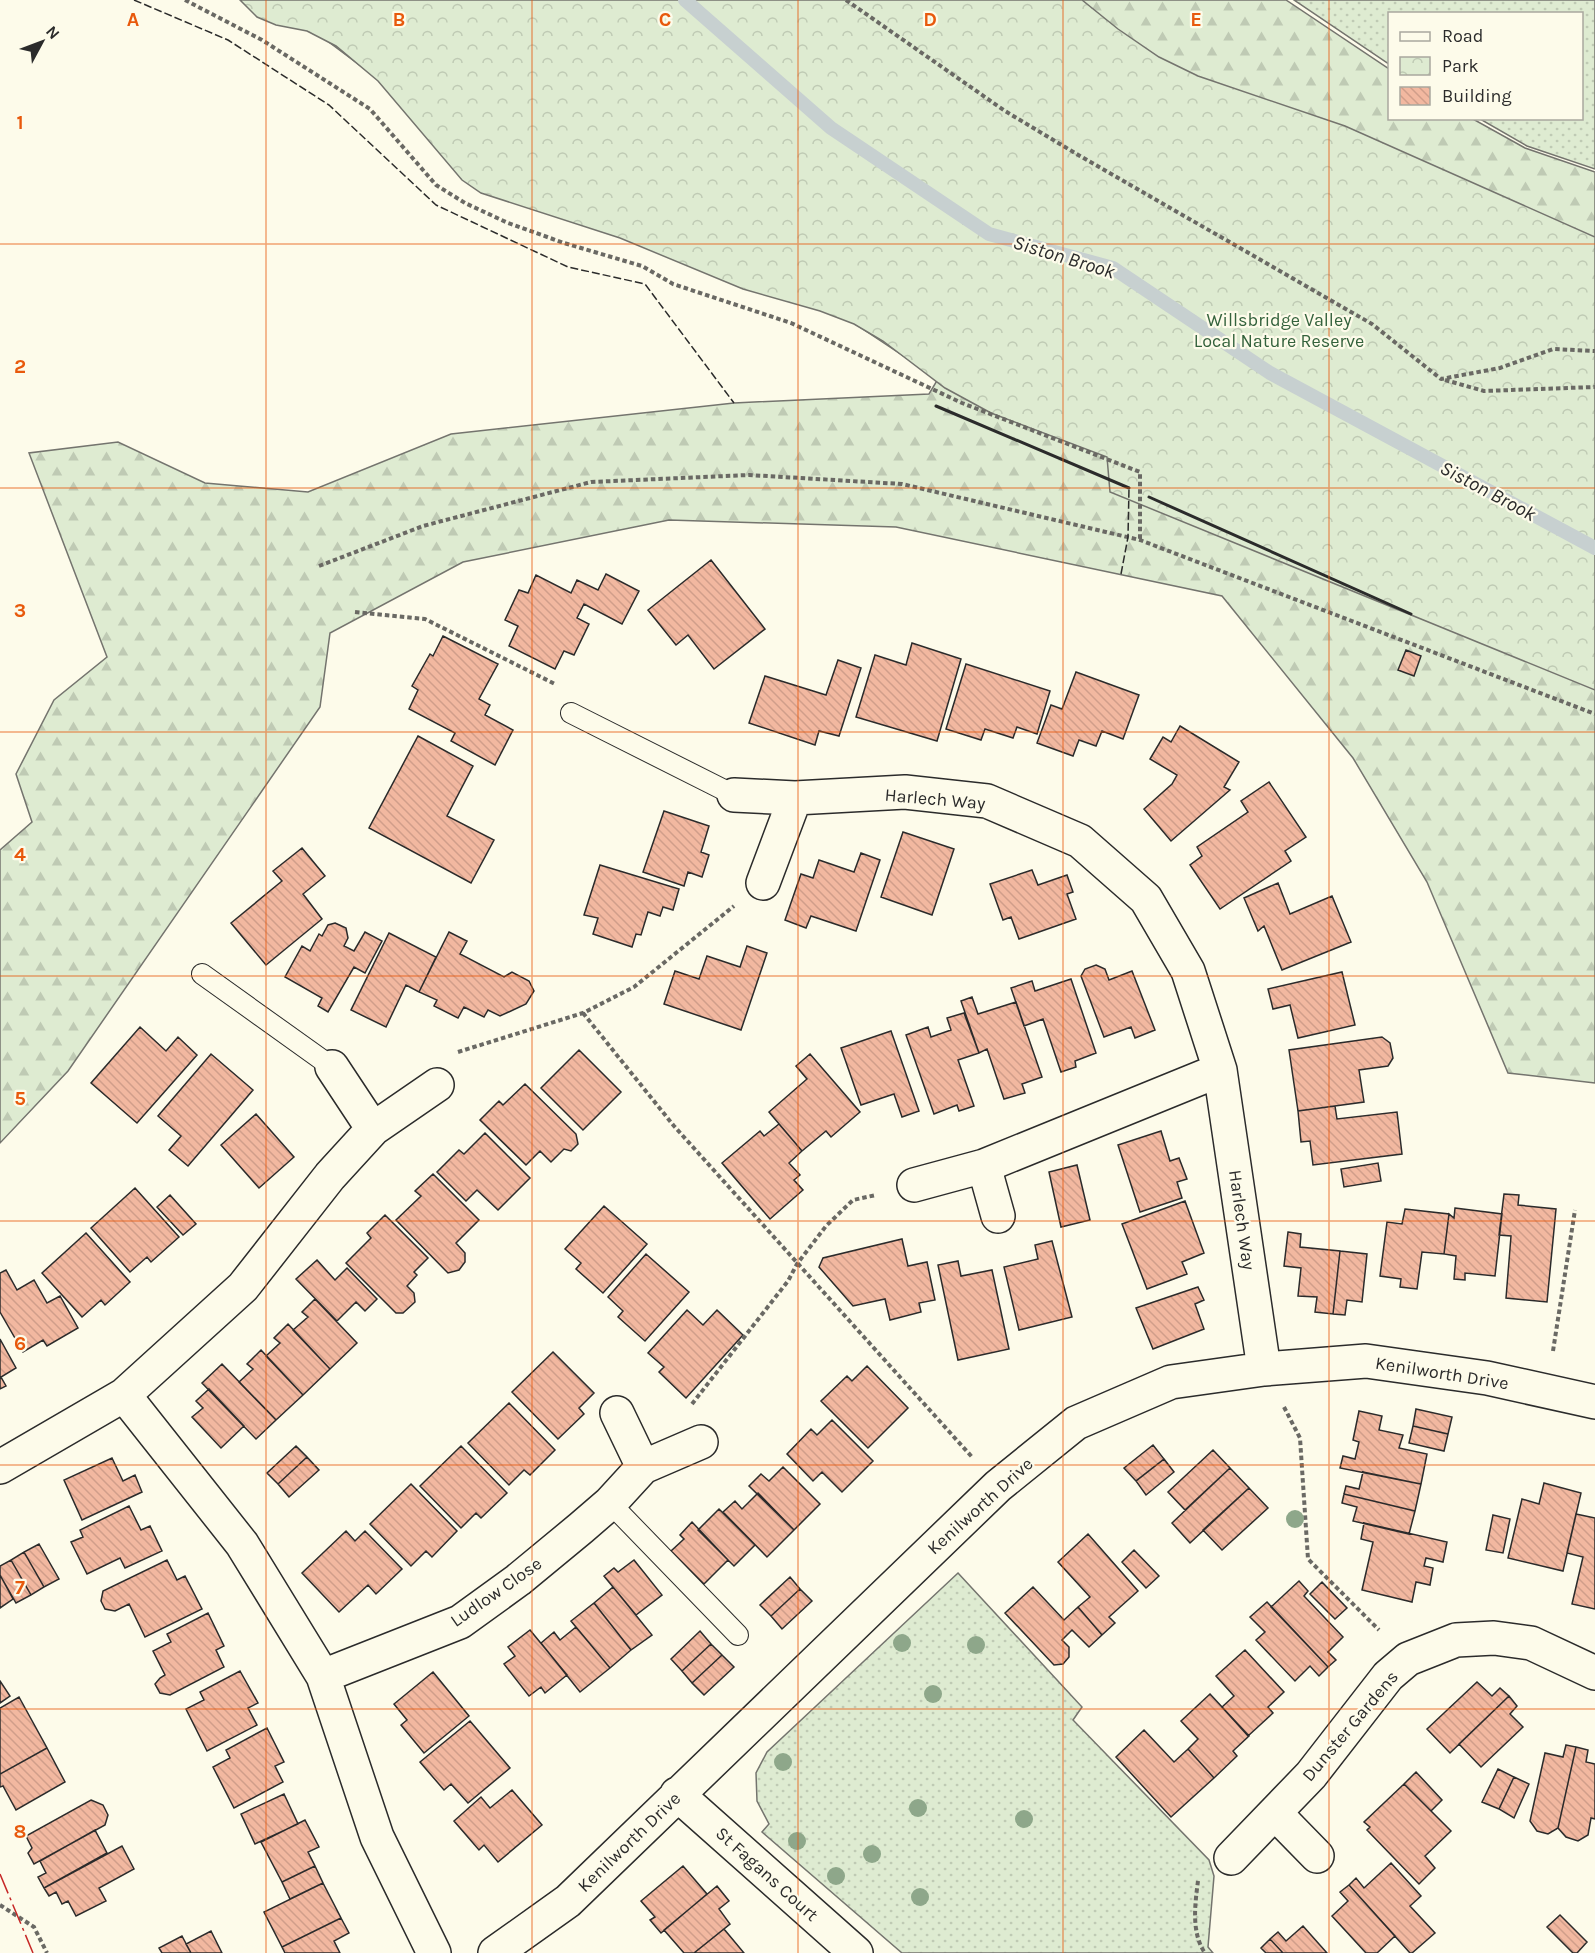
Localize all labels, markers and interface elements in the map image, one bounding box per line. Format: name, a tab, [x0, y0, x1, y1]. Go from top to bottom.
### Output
text: A	[127, 8, 140, 31]
text: B	[393, 8, 405, 31]
text: C	[659, 8, 671, 31]
text: D	[923, 8, 937, 31]
text: E	[1190, 8, 1202, 31]
north arrow	[12, 12, 72, 72]
legend	[1388, 12, 1583, 120]
text: N	[42, 22, 64, 43]
text: Road	[1442, 25, 1483, 47]
text: Park	[1442, 55, 1479, 77]
text: Building	[1442, 85, 1512, 107]
text: 1	[16, 111, 24, 134]
water label: Siston Brook	[1010, 231, 1119, 284]
park label: Willsbridge Valley Local Nature Reserve	[1194, 309, 1364, 352]
text: 2	[14, 355, 26, 378]
water label: Siston Brook	[1436, 456, 1541, 526]
text: 3	[14, 599, 26, 622]
street label: Harlech Way	[884, 784, 987, 814]
text: 4	[14, 843, 26, 866]
text: 5	[14, 1087, 26, 1110]
street label: Harlech Way	[1224, 1168, 1260, 1272]
text: 6	[14, 1332, 26, 1355]
street label: Kenilworth Drive	[1374, 1352, 1510, 1394]
street label: Kenilworth Drive	[923, 1453, 1037, 1559]
street label: Ludlow Close	[446, 1552, 546, 1632]
text: 7	[15, 1576, 25, 1599]
street label: Dunster Gardens	[1297, 1666, 1403, 1786]
street label: Kenilworth Drive	[573, 1787, 685, 1897]
text: 8	[14, 1820, 26, 1843]
street label: St Fagans Court	[711, 1822, 823, 1926]

